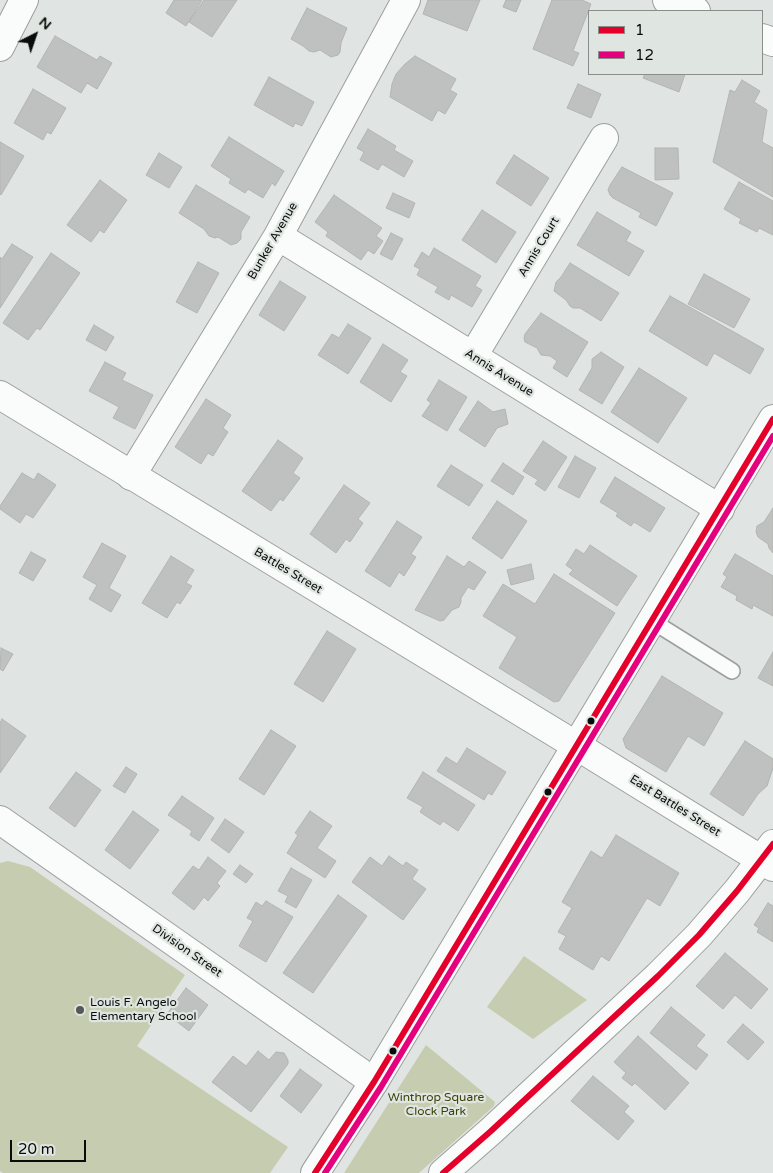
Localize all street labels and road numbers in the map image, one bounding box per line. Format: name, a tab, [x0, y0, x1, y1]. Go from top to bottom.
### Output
street label: Bunker Avenue	[245, 200, 301, 282]
street label: Annis Court	[515, 214, 563, 280]
street label: Annis Avenue	[462, 346, 536, 400]
street label: Battles Street	[251, 545, 325, 597]
street label: East Battles Street	[627, 772, 723, 840]
street label: Division Street	[149, 922, 225, 980]

